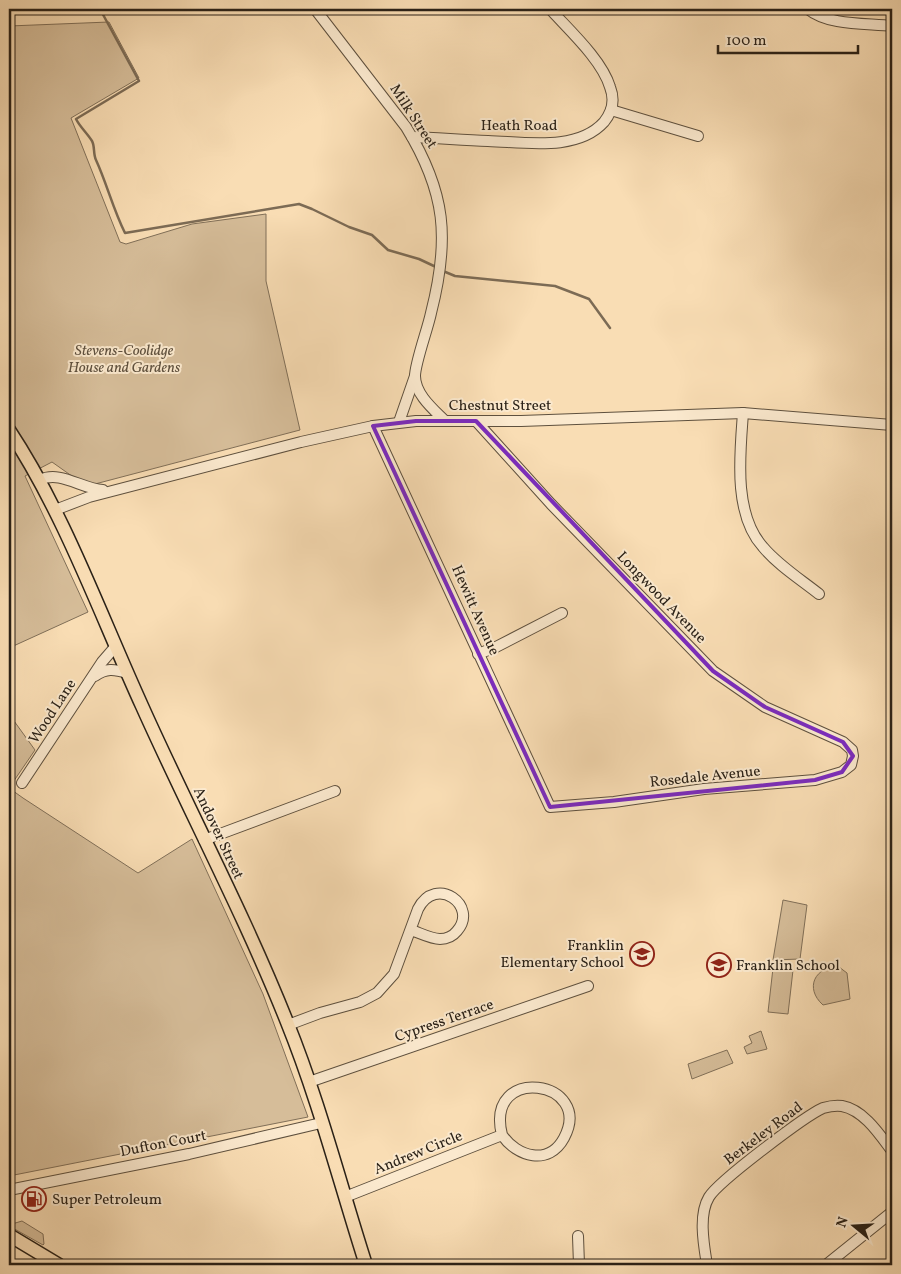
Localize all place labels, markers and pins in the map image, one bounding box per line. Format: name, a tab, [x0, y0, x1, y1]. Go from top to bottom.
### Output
place label: Franklin Elementary School	[501, 936, 624, 974]
school or university icon: Franklin Elementary School	[629, 941, 655, 967]
school or university icon: Franklin School	[706, 952, 732, 978]
place label: Franklin School	[736, 956, 840, 977]
fuel station icon: Super Petroleum	[21, 1186, 47, 1212]
place label: Super Petroleum	[52, 1190, 162, 1211]

